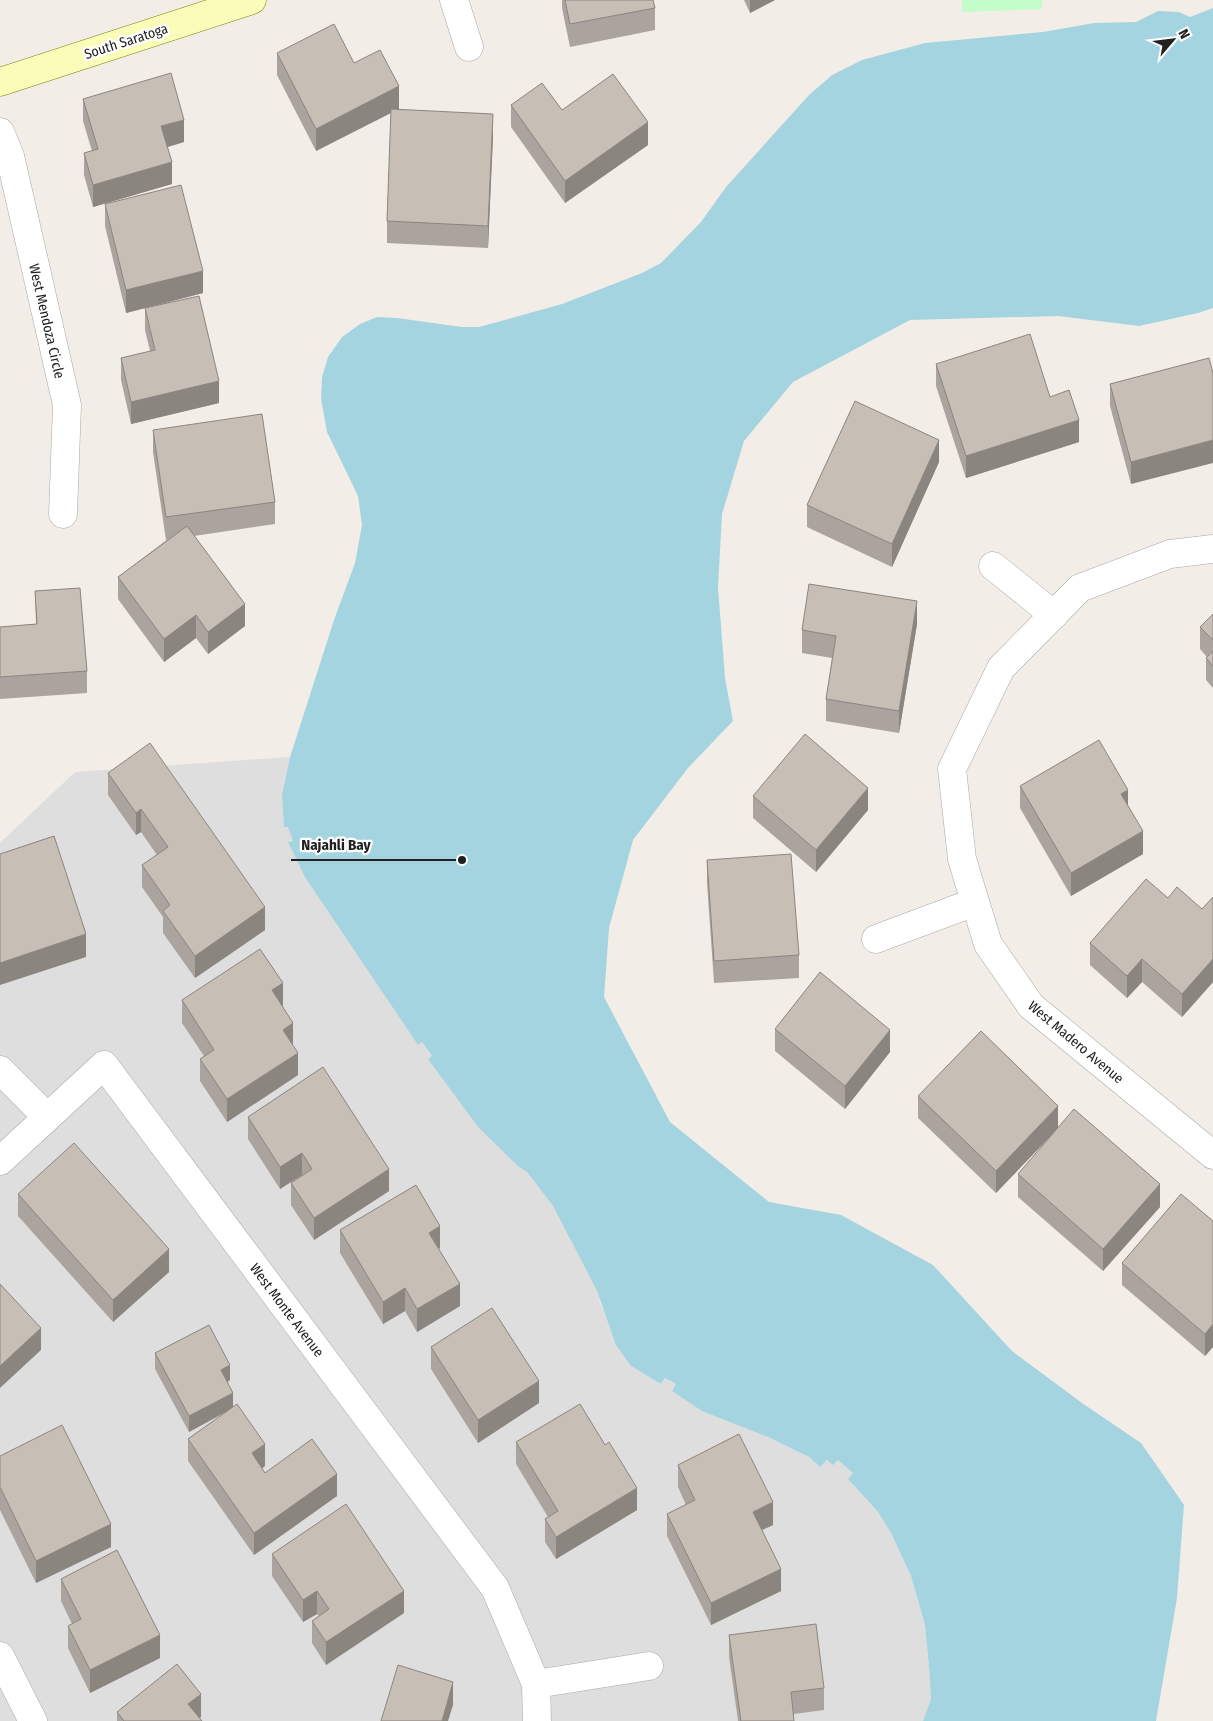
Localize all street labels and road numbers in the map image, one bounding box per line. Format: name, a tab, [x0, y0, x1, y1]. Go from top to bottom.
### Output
street label: South Saratoga	[82, 20, 170, 63]
street label: West Mendoza Circle	[25, 262, 68, 380]
street label: West Madero Avenue	[1024, 997, 1127, 1087]
street label: West Monte Avenue	[246, 1260, 327, 1360]

